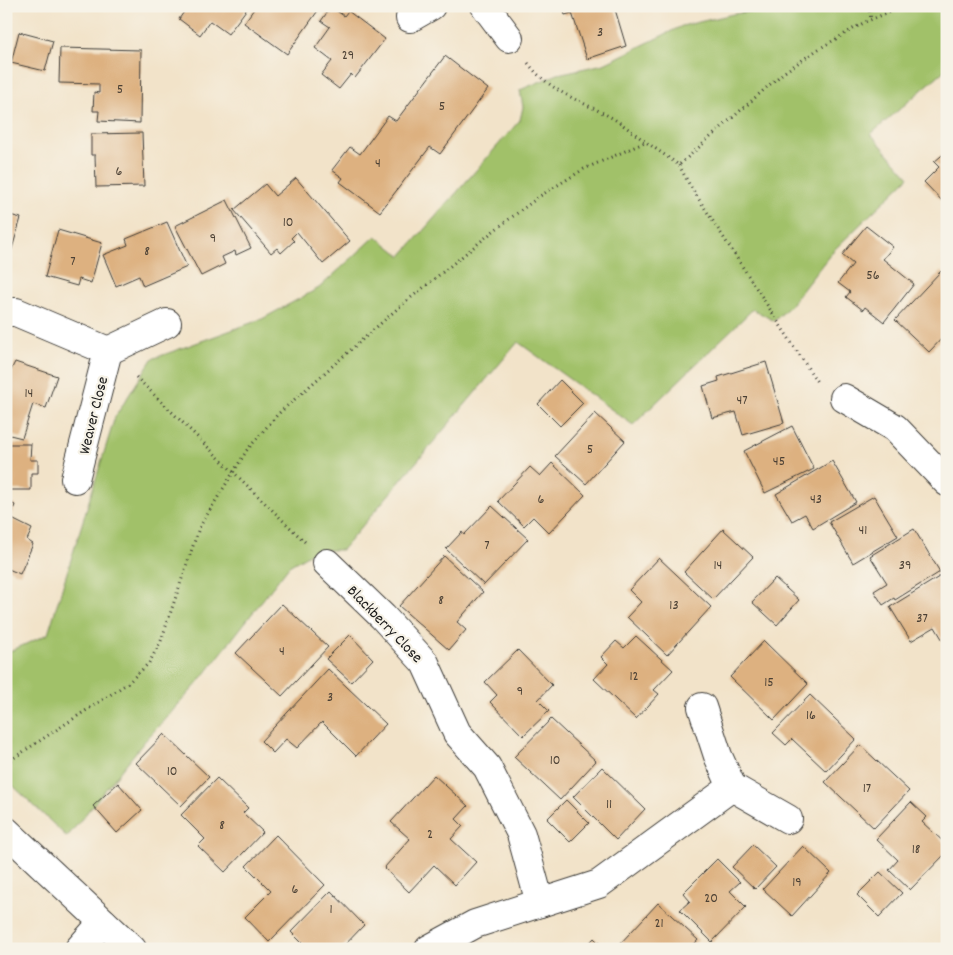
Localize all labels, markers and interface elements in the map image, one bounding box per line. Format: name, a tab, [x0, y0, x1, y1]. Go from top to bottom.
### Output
house number: 3	[597, 23, 603, 43]
house number: 29	[342, 46, 354, 66]
house number: 5	[117, 80, 123, 100]
house number: 5	[439, 97, 445, 117]
house number: 4	[375, 154, 381, 174]
house number: 6	[116, 162, 123, 182]
house number: 10	[283, 213, 293, 233]
house number: 9	[210, 229, 216, 249]
house number: 8	[144, 242, 150, 262]
house number: 7	[70, 252, 76, 272]
house number: 56	[866, 266, 880, 286]
street label: Weaver Close	[74, 374, 115, 457]
house number: 14	[25, 384, 33, 404]
house number: 47	[736, 391, 748, 411]
house number: 5	[587, 440, 593, 460]
house number: 45	[773, 452, 785, 472]
house number: 6	[538, 490, 545, 510]
house number: 43	[810, 490, 822, 510]
house number: 41	[859, 521, 867, 541]
house number: 7	[484, 536, 490, 556]
house number: 14	[714, 556, 722, 576]
house number: 39	[899, 556, 911, 576]
street label: Blackberry Close	[341, 581, 427, 669]
house number: 8	[438, 591, 444, 611]
house number: 13	[669, 596, 679, 616]
house number: 37	[916, 609, 928, 629]
house number: 4	[279, 642, 285, 662]
house number: 12	[629, 667, 639, 687]
house number: 15	[764, 673, 774, 693]
house number: 9	[517, 682, 523, 702]
house number: 3	[327, 688, 333, 708]
house number: 16	[806, 706, 816, 726]
house number: 10	[550, 751, 560, 771]
house number: 10	[167, 762, 177, 782]
house number: 17	[863, 779, 871, 799]
house number: 11	[606, 795, 612, 815]
house number: 8	[219, 816, 225, 836]
house number: 2	[427, 825, 433, 845]
house number: 18	[912, 840, 921, 860]
house number: 19	[792, 873, 802, 893]
house number: 6	[292, 880, 299, 900]
house number: 20	[704, 889, 718, 909]
house number: 1	[329, 900, 333, 920]
house number: 21	[654, 914, 664, 934]

